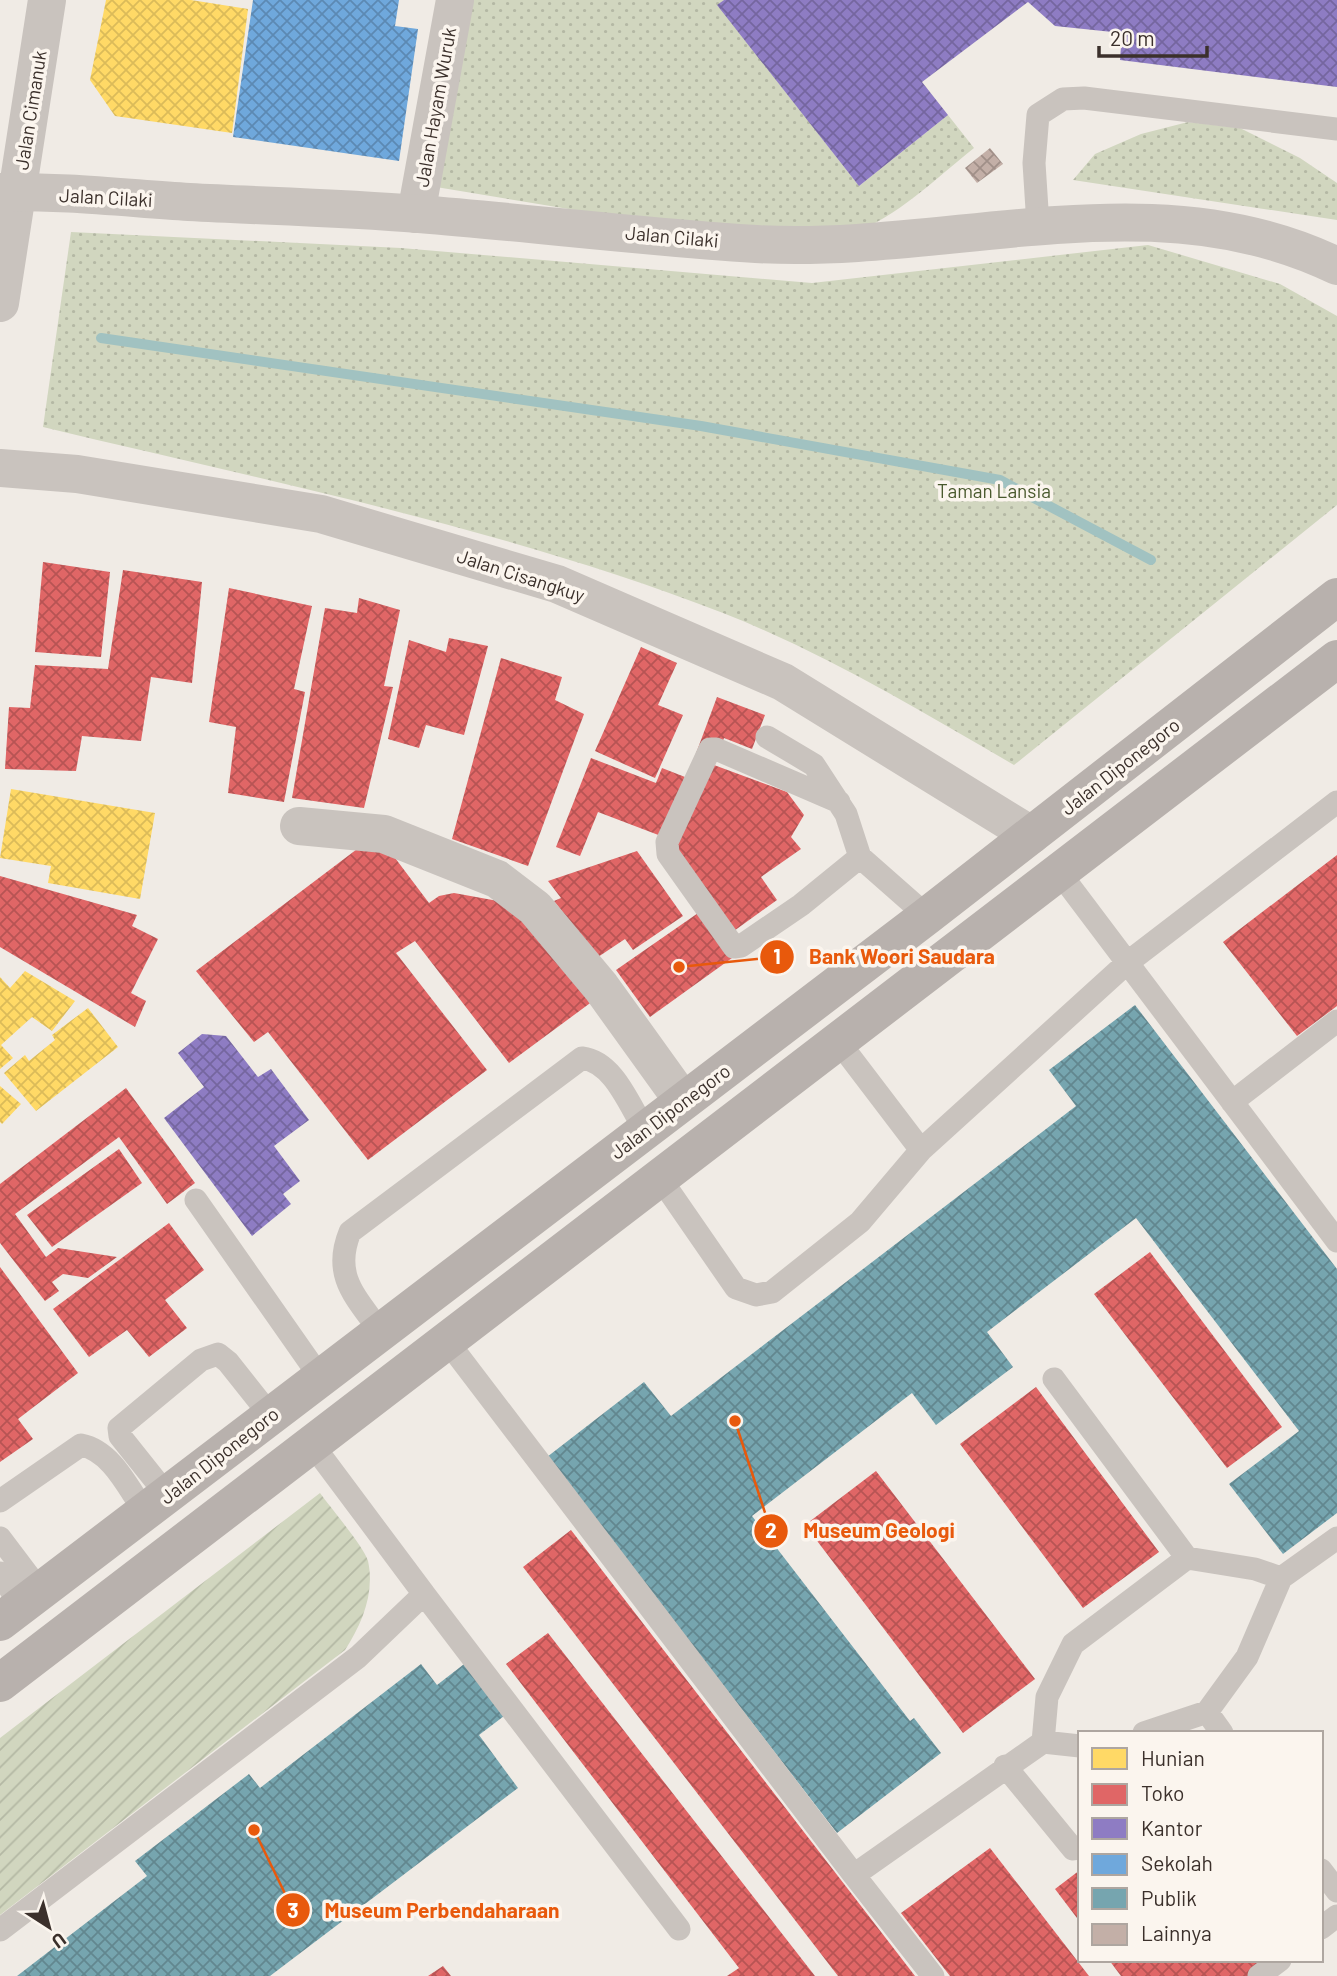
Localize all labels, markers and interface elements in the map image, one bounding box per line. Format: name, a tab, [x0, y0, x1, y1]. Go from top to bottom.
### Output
scale bar	[1099, 14, 1208, 58]
street label: Jalan Hayam Wuruk	[410, 25, 460, 189]
text: 20 m	[1110, 25, 1155, 50]
street label: Jalan Cimanuk	[9, 49, 51, 171]
street label: Jalan Cilaki	[59, 183, 153, 211]
street label: Jalan Cilaki	[624, 220, 720, 252]
park label: Taman Lansia	[937, 479, 1051, 502]
street label: Jalan Cisangkuy	[454, 544, 588, 607]
street label: Jalan Diponegoro	[1056, 713, 1184, 819]
callout: Bank Woori Saudara	[760, 936, 1009, 978]
text: 1	[773, 943, 781, 968]
text: Bank Woori Saudara	[809, 943, 995, 968]
street label: Jalan Diponegoro	[606, 1058, 734, 1164]
street label: Jalan Diponegoro	[155, 1402, 283, 1508]
callout: Museum Geologi	[754, 1510, 968, 1552]
text: 2	[765, 1517, 777, 1542]
text: Museum Geologi	[803, 1517, 955, 1542]
legend	[1078, 1731, 1323, 1962]
text: Hunian	[1141, 1745, 1205, 1770]
text: Toko	[1141, 1780, 1185, 1805]
text: Kantor	[1141, 1815, 1203, 1840]
text: Sekolah	[1141, 1850, 1213, 1875]
text: Publik	[1141, 1885, 1197, 1910]
callout: Museum Perbendaharaan	[276, 1889, 573, 1931]
north arrow	[14, 1892, 84, 1962]
text: 3	[287, 1897, 299, 1922]
text: Museum Perbendaharaan	[325, 1897, 559, 1922]
text: Lainnya	[1141, 1920, 1212, 1945]
text: U	[48, 1928, 71, 1954]

